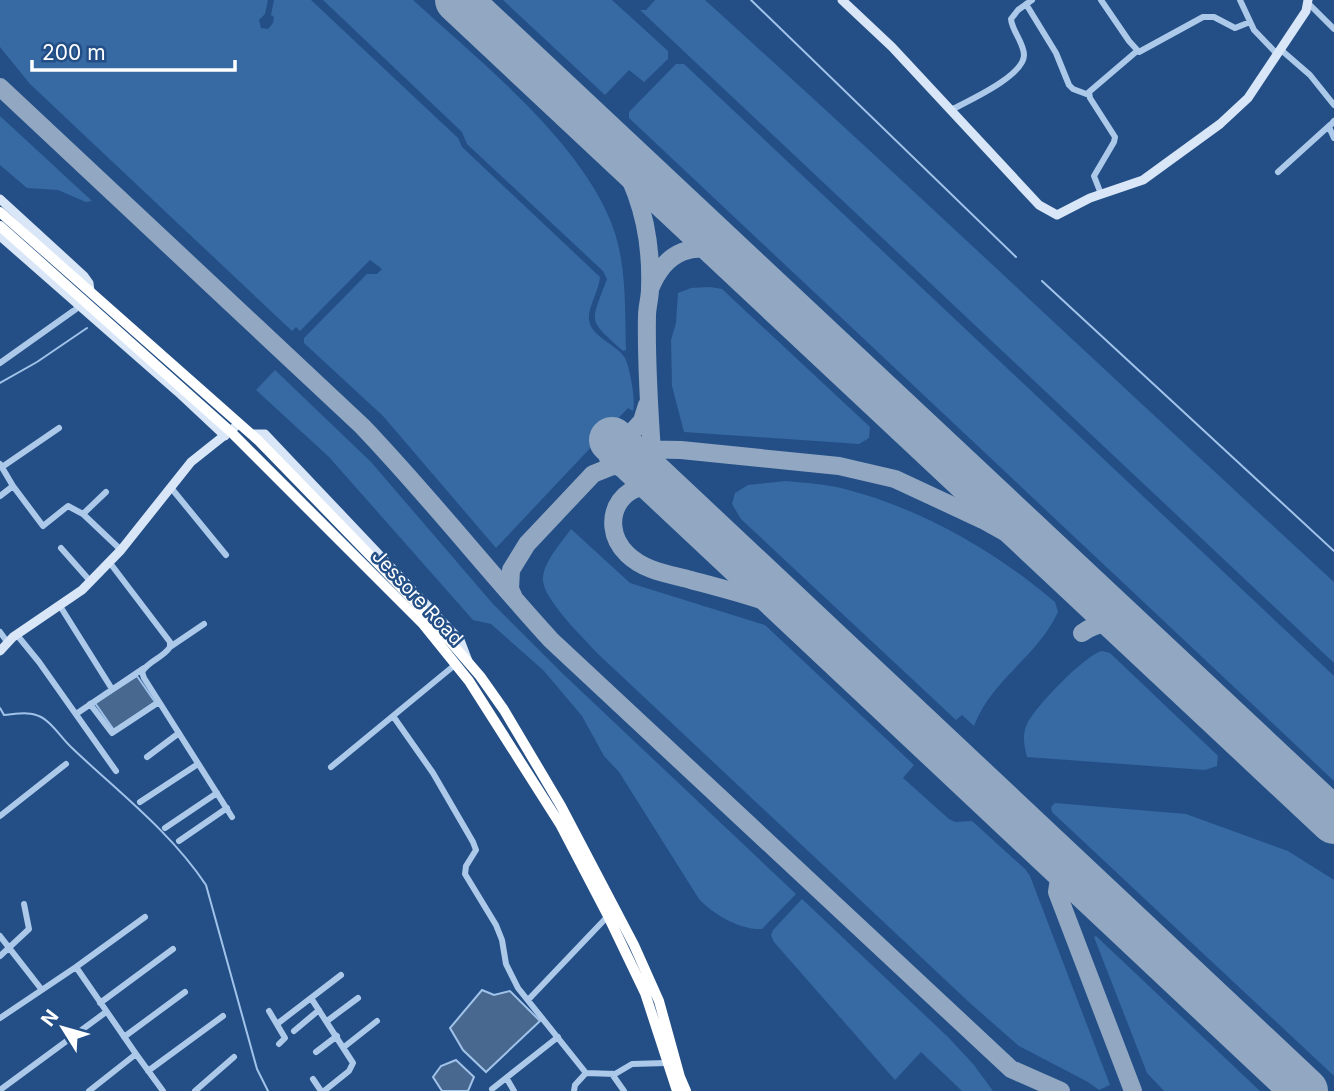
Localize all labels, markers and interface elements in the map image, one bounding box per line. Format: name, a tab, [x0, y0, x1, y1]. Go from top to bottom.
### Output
scale bar	[32, 28, 234, 72]
text: 200 m	[42, 40, 106, 65]
street label: Jessore Road	[367, 545, 468, 650]
north arrow	[28, 993, 98, 1063]
text: N	[36, 1005, 63, 1031]

